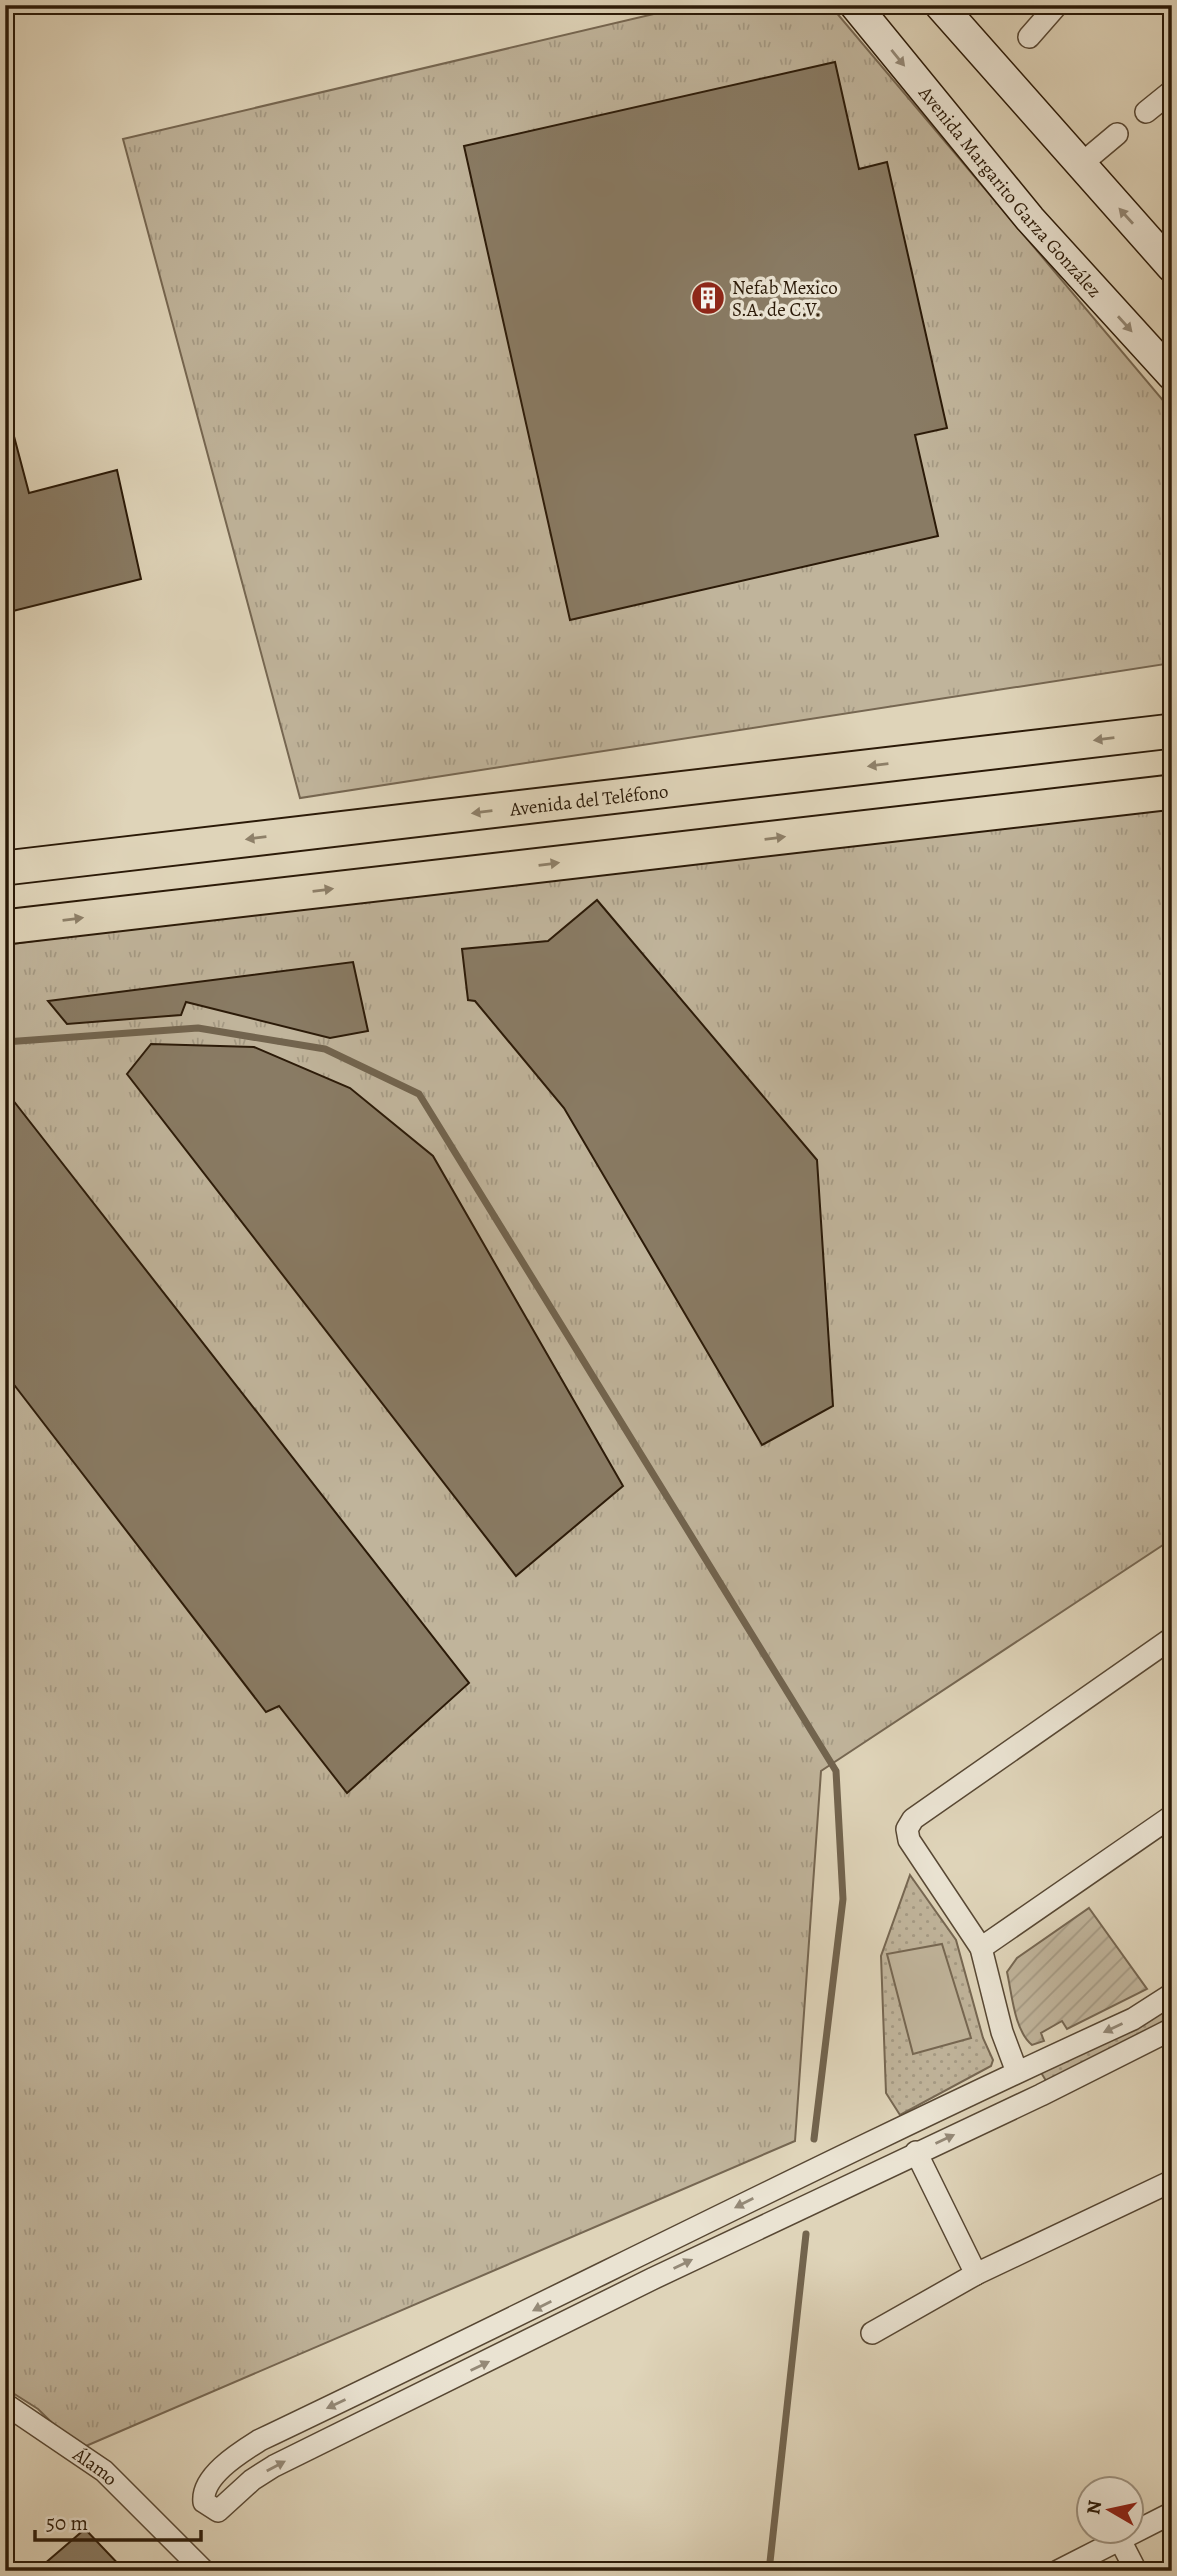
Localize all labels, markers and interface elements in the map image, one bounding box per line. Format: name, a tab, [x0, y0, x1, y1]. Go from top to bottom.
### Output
one-way arrow	[891, 49, 906, 67]
street label: Avenida Margarito Garza González	[912, 80, 1107, 304]
one-way arrow	[1118, 207, 1134, 225]
place label: Nefab Mexico S.A. de C.V.	[732, 275, 838, 323]
building icon: Nefab Mexico S.A. de C.V.	[689, 279, 727, 317]
one-way arrow	[1117, 315, 1133, 332]
one-way arrow	[1093, 733, 1115, 744]
one-way arrow	[867, 760, 889, 771]
street label: Avenida del Teléfono	[507, 778, 670, 823]
one-way arrow	[471, 806, 493, 817]
one-way arrow	[765, 832, 787, 843]
one-way arrow	[245, 833, 267, 844]
one-way arrow	[539, 858, 561, 869]
one-way arrow	[313, 885, 335, 896]
one-way arrow	[62, 913, 84, 924]
one-way arrow	[1103, 2022, 1123, 2034]
one-way arrow	[935, 2133, 955, 2145]
one-way arrow	[734, 2196, 754, 2208]
one-way arrow	[673, 2258, 693, 2269]
one-way arrow	[532, 2300, 552, 2311]
one-way arrow	[470, 2360, 490, 2371]
one-way arrow	[326, 2398, 346, 2410]
street label: Álamo	[67, 2441, 123, 2492]
one-way arrow	[266, 2460, 286, 2472]
north arrow	[1076, 2474, 1146, 2544]
text: N	[1080, 2498, 1108, 2516]
scale bar	[35, 2499, 201, 2543]
text: 50 m	[46, 2509, 88, 2537]

